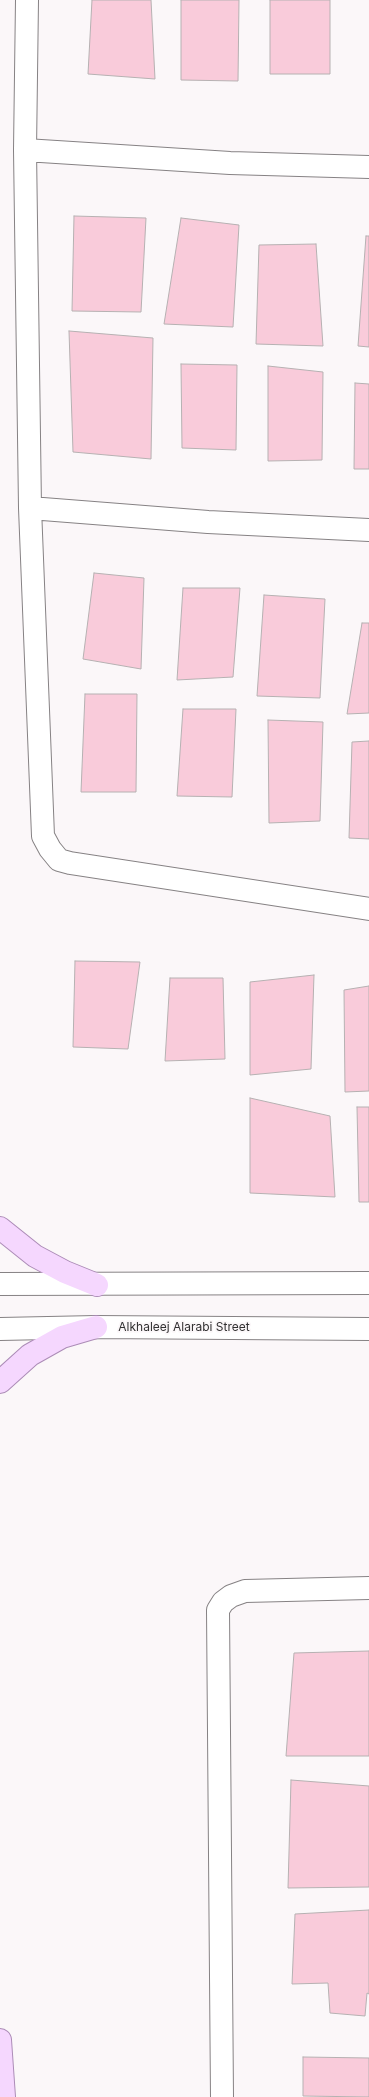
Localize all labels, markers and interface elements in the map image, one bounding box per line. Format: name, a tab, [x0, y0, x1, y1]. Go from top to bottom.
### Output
street label: Alkhaleej Alarabi Street	[118, 1320, 250, 1334]

